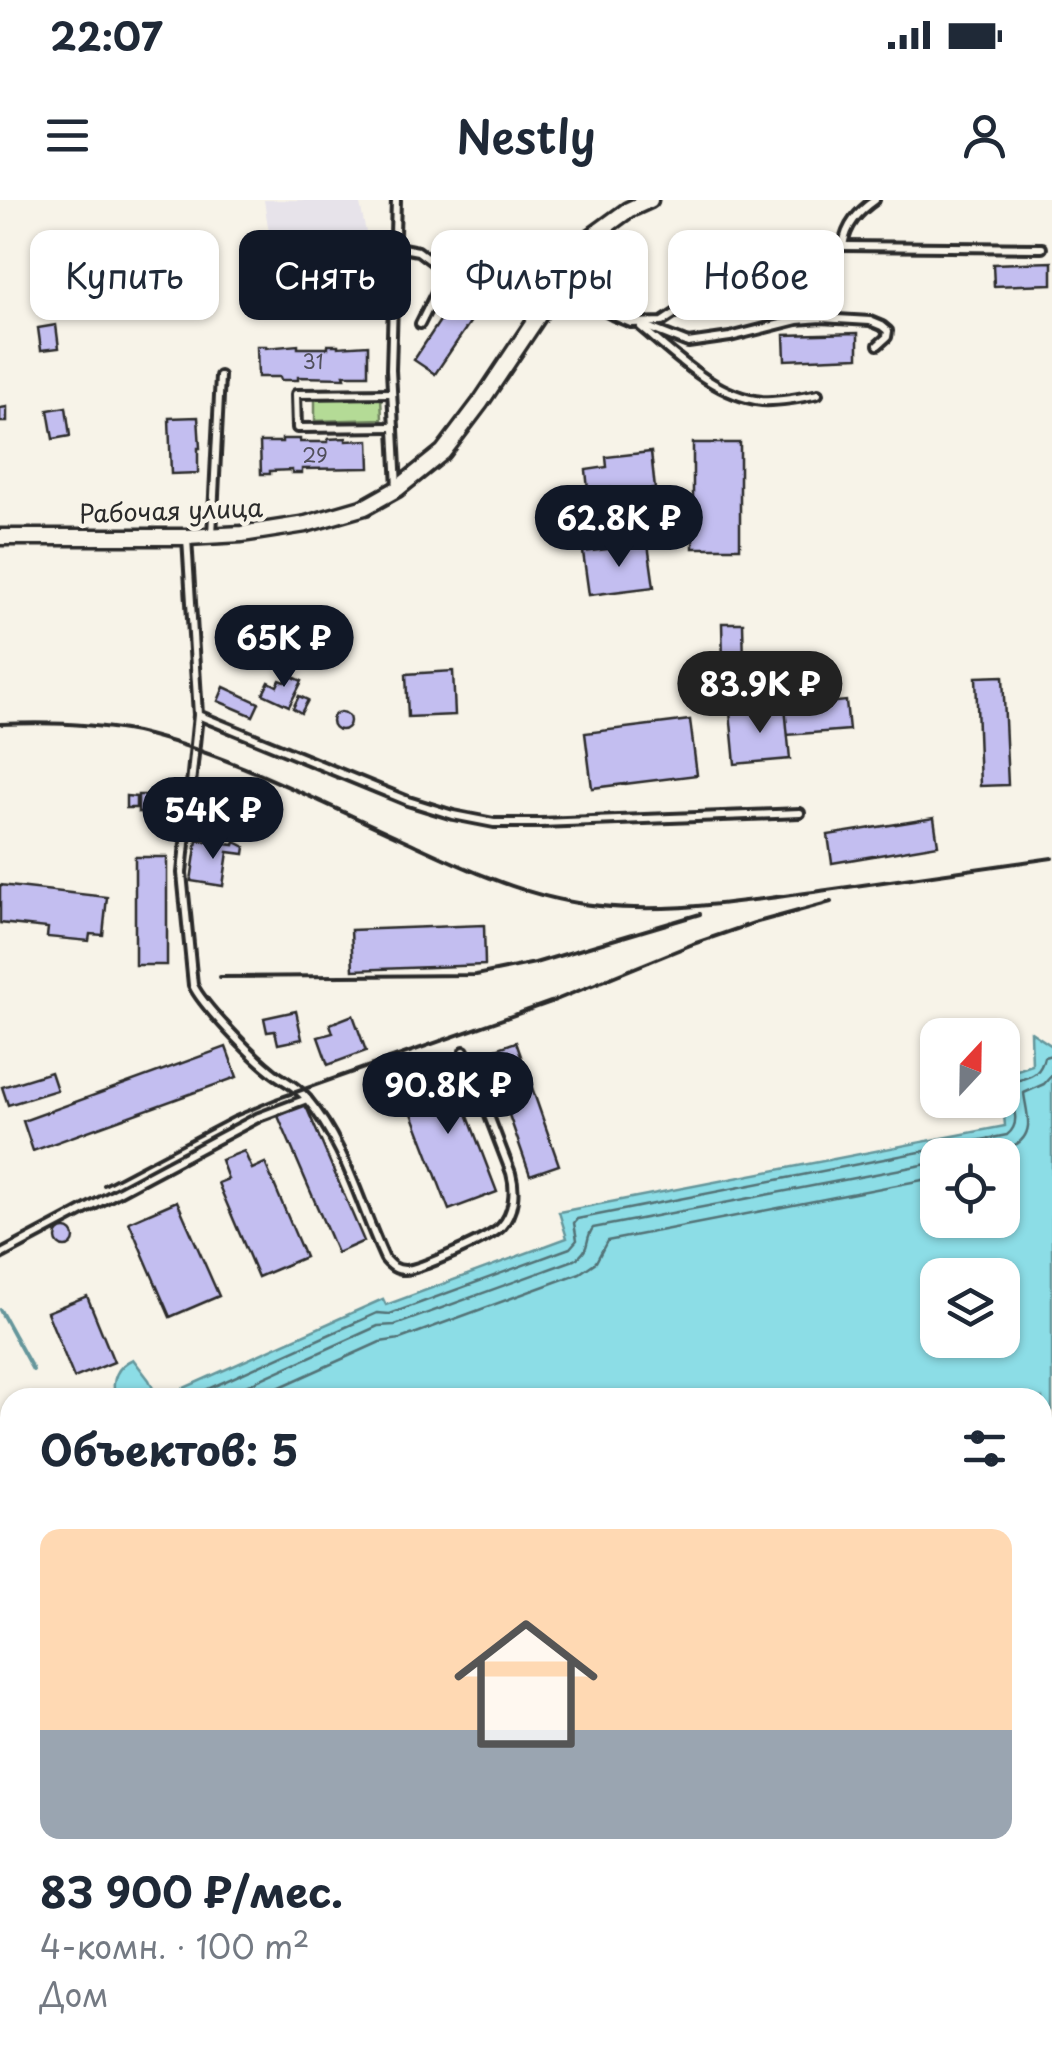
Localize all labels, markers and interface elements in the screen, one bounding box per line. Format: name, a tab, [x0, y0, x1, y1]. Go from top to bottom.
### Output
text: 22:07	[50, 7, 163, 64]
text: Nestly	[456, 101, 596, 169]
icon: menu	[40, 108, 95, 163]
icon: person	[957, 108, 1012, 163]
chip: Купить	[30, 230, 219, 320]
chip: Снять	[239, 230, 411, 320]
chip: Фильтры	[431, 230, 648, 320]
chip: Новое	[668, 230, 844, 320]
house number: 31	[303, 346, 323, 376]
house number: 29	[302, 440, 328, 470]
pin: 62.8K ₽	[527, 485, 711, 570]
street label: Рабочая улица	[78, 488, 264, 532]
text: 62.8K ₽	[557, 493, 681, 541]
pin: 65K ₽	[214, 605, 354, 690]
text: 65K ₽	[237, 613, 331, 661]
pin: 83.9K ₽	[668, 651, 852, 736]
text: 83.9K ₽	[699, 659, 821, 707]
pin: 54K ₽	[143, 777, 283, 862]
text: 54K ₽	[164, 785, 262, 833]
north arrow	[920, 1018, 1020, 1118]
map controls	[920, 1018, 1020, 1358]
pin: 90.8K ₽	[356, 1052, 540, 1137]
text: 90.8K ₽	[384, 1060, 512, 1108]
button: locate	[920, 1138, 1020, 1238]
button: layers	[920, 1258, 1020, 1358]
text: Объектов: 5	[40, 1417, 299, 1480]
icon: filters	[957, 1421, 1012, 1476]
icon: home	[436, 1594, 616, 1774]
text: 83 900 ₽/мес.	[40, 1859, 343, 1922]
text: 4-комн. · 100 m²	[40, 1922, 309, 1970]
text: Дом	[40, 1970, 109, 2018]

